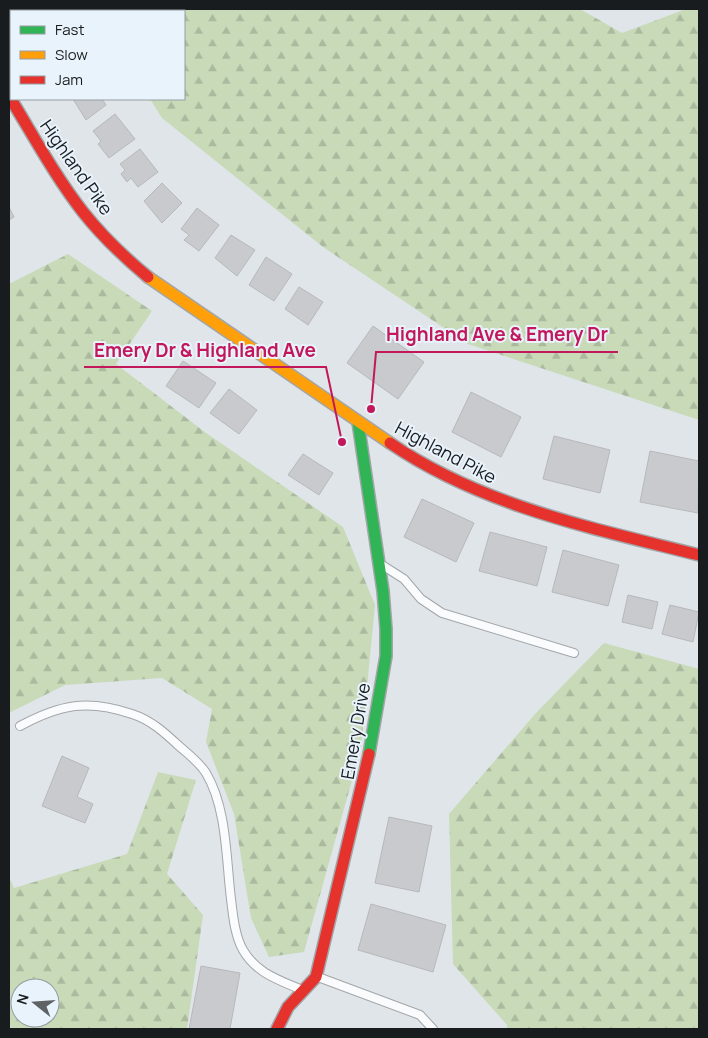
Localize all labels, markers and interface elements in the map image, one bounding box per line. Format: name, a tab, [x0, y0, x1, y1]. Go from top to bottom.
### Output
legend	[10, 10, 185, 100]
text: Fast	[55, 19, 84, 40]
text: Slow	[55, 44, 88, 65]
text: Jam	[55, 69, 83, 90]
street label: Highland Pike	[35, 115, 119, 219]
callout: Highland Ave & Emery Dr	[376, 318, 618, 352]
text: Highland Ave & Emery Dr	[386, 321, 608, 347]
callout: Emery Dr & Highland Ave	[84, 333, 326, 367]
text: Emery Dr & Highland Ave	[94, 337, 316, 363]
street label: Highland Pike	[391, 415, 501, 489]
street label: Emery Drive	[335, 681, 375, 781]
north arrow	[10, 978, 60, 1028]
text: N	[12, 991, 33, 1007]

